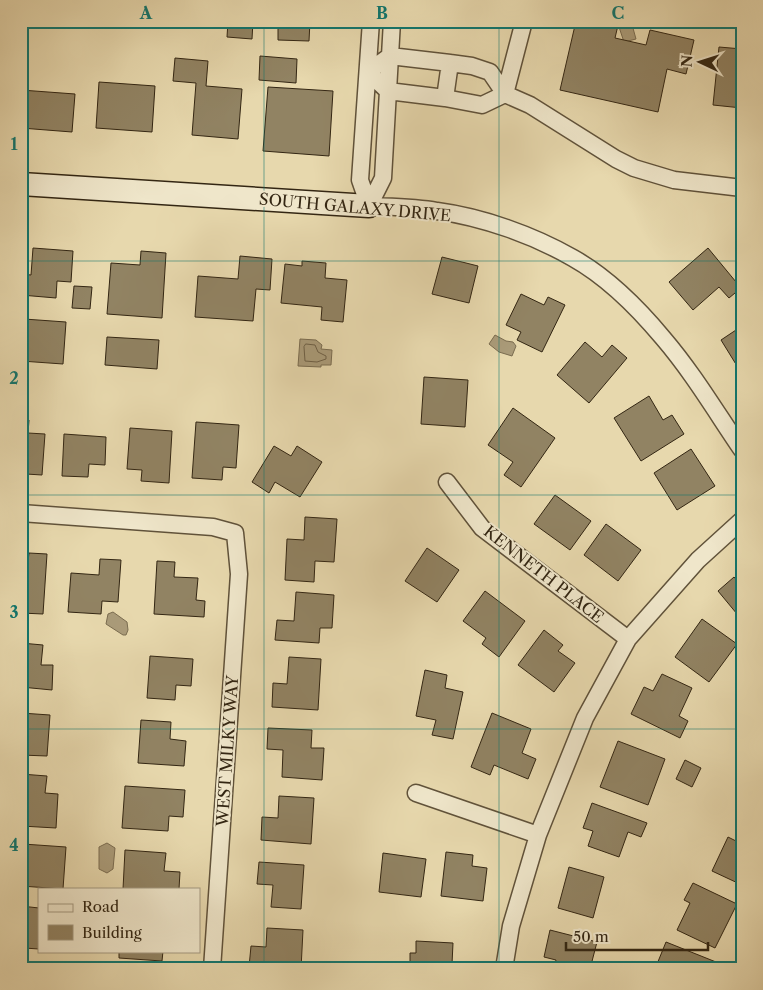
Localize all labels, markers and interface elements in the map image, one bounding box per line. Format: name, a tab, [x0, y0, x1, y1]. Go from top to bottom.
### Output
text: A	[139, 3, 153, 23]
text: B	[376, 3, 388, 23]
text: C	[612, 3, 624, 23]
north arrow	[676, 38, 726, 88]
text: N	[678, 54, 696, 68]
text: 1	[10, 134, 18, 154]
street label: SOUTH GALAXY DRIVE	[258, 189, 452, 225]
text: 2	[9, 368, 19, 388]
street label: KENNETH PLACE	[480, 521, 608, 627]
text: 3	[9, 602, 19, 622]
street label: WEST MILKY WAY	[212, 674, 242, 828]
text: 4	[9, 835, 19, 855]
legend	[38, 888, 200, 952]
text: Road	[82, 897, 119, 916]
scale bar	[566, 920, 708, 952]
text: Building	[82, 923, 142, 942]
text: 50 m	[573, 927, 609, 946]

